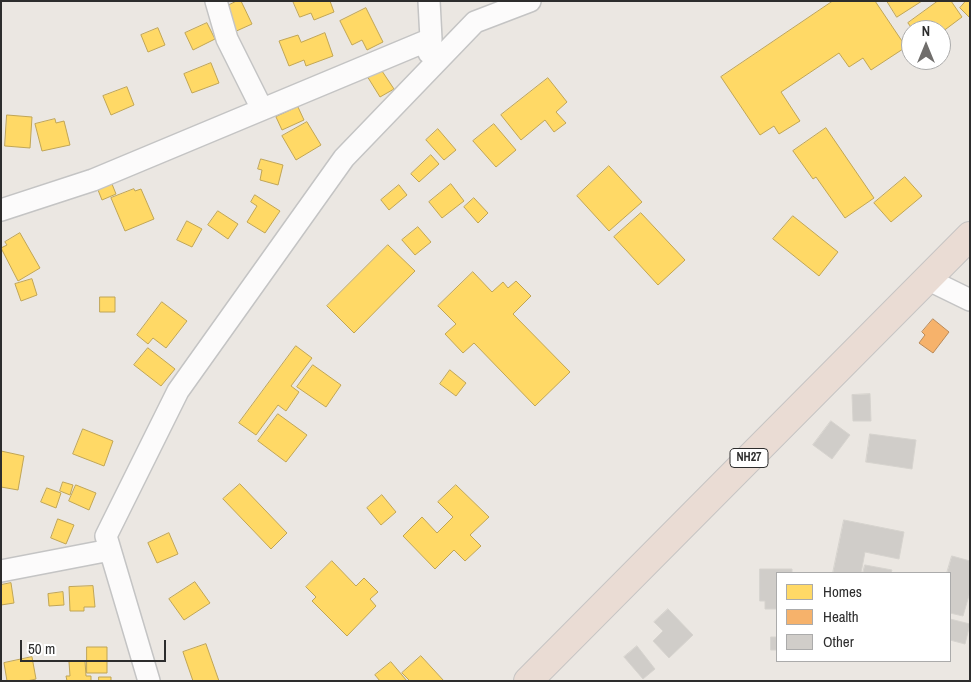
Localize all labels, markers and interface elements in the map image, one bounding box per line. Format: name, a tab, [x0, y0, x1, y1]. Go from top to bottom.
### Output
north arrow	[901, 20, 951, 70]
text: N	[922, 22, 930, 40]
road number: NH27	[730, 448, 768, 468]
legend	[776, 572, 951, 662]
text: Homes	[823, 581, 862, 602]
text: Health	[823, 606, 859, 627]
scale bar	[22, 630, 169, 662]
text: Other	[823, 631, 854, 652]
text: 50 m	[28, 638, 55, 659]

